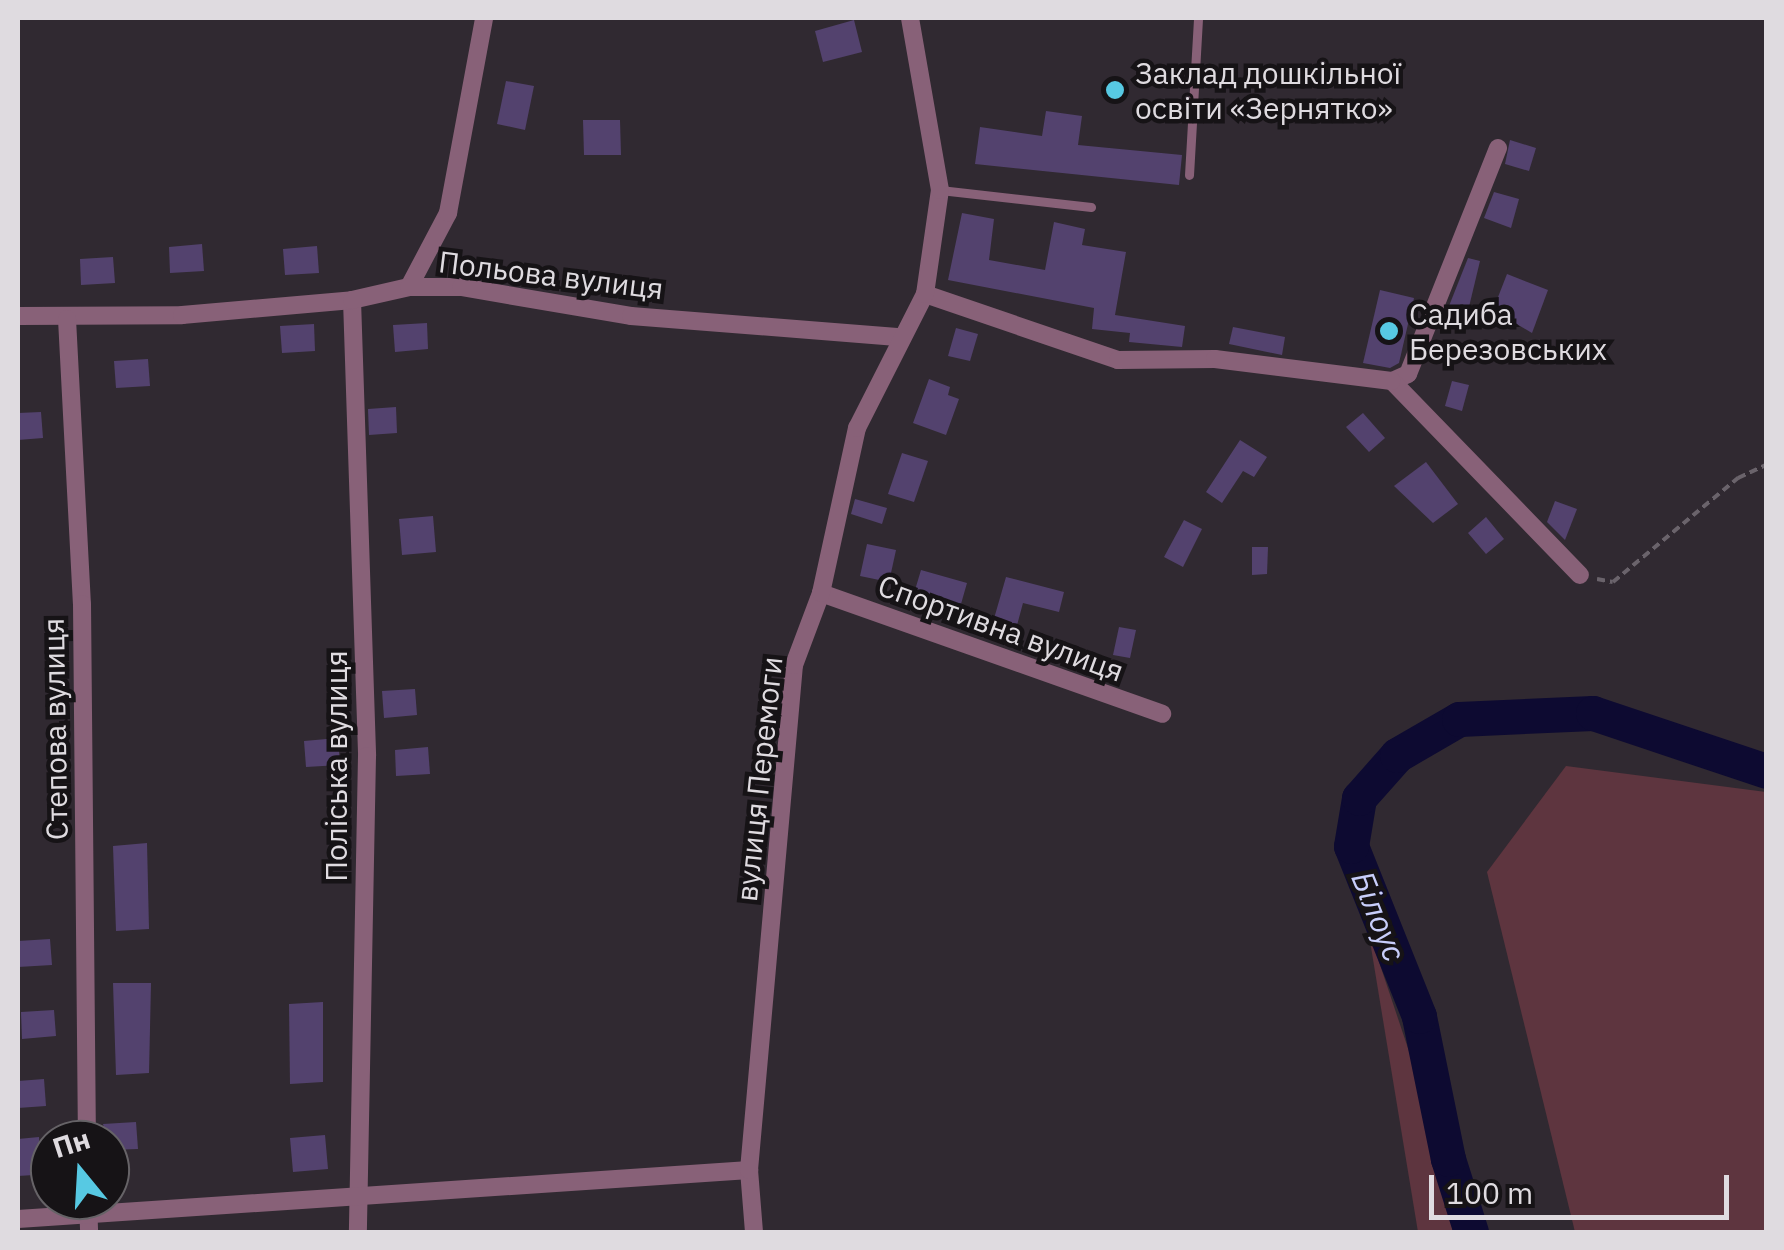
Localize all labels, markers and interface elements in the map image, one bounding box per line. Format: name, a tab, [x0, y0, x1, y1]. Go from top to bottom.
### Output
place label: Заклад дошкільної освіти «Зернятко»	[1135, 55, 1401, 126]
marker: Заклад дошкільної освіти «Зернятко»	[1104, 79, 1126, 101]
street label: Польова вулиця	[437, 243, 665, 307]
place label: Садиба Березовських	[1409, 296, 1607, 366]
marker: Садиба Березовських	[1378, 320, 1400, 342]
street label: Спортивна вулиця	[873, 567, 1129, 689]
street label: Степова вулиця	[35, 618, 75, 840]
street label: Поліська вулиця	[318, 650, 354, 882]
street label: вулиця Перемоги	[728, 655, 790, 903]
water label: Білоус	[1344, 865, 1414, 967]
north arrow	[30, 1120, 130, 1220]
text: Пн	[48, 1120, 95, 1166]
scale bar	[1434, 1155, 1734, 1217]
text: 100 m	[1446, 1173, 1533, 1212]

